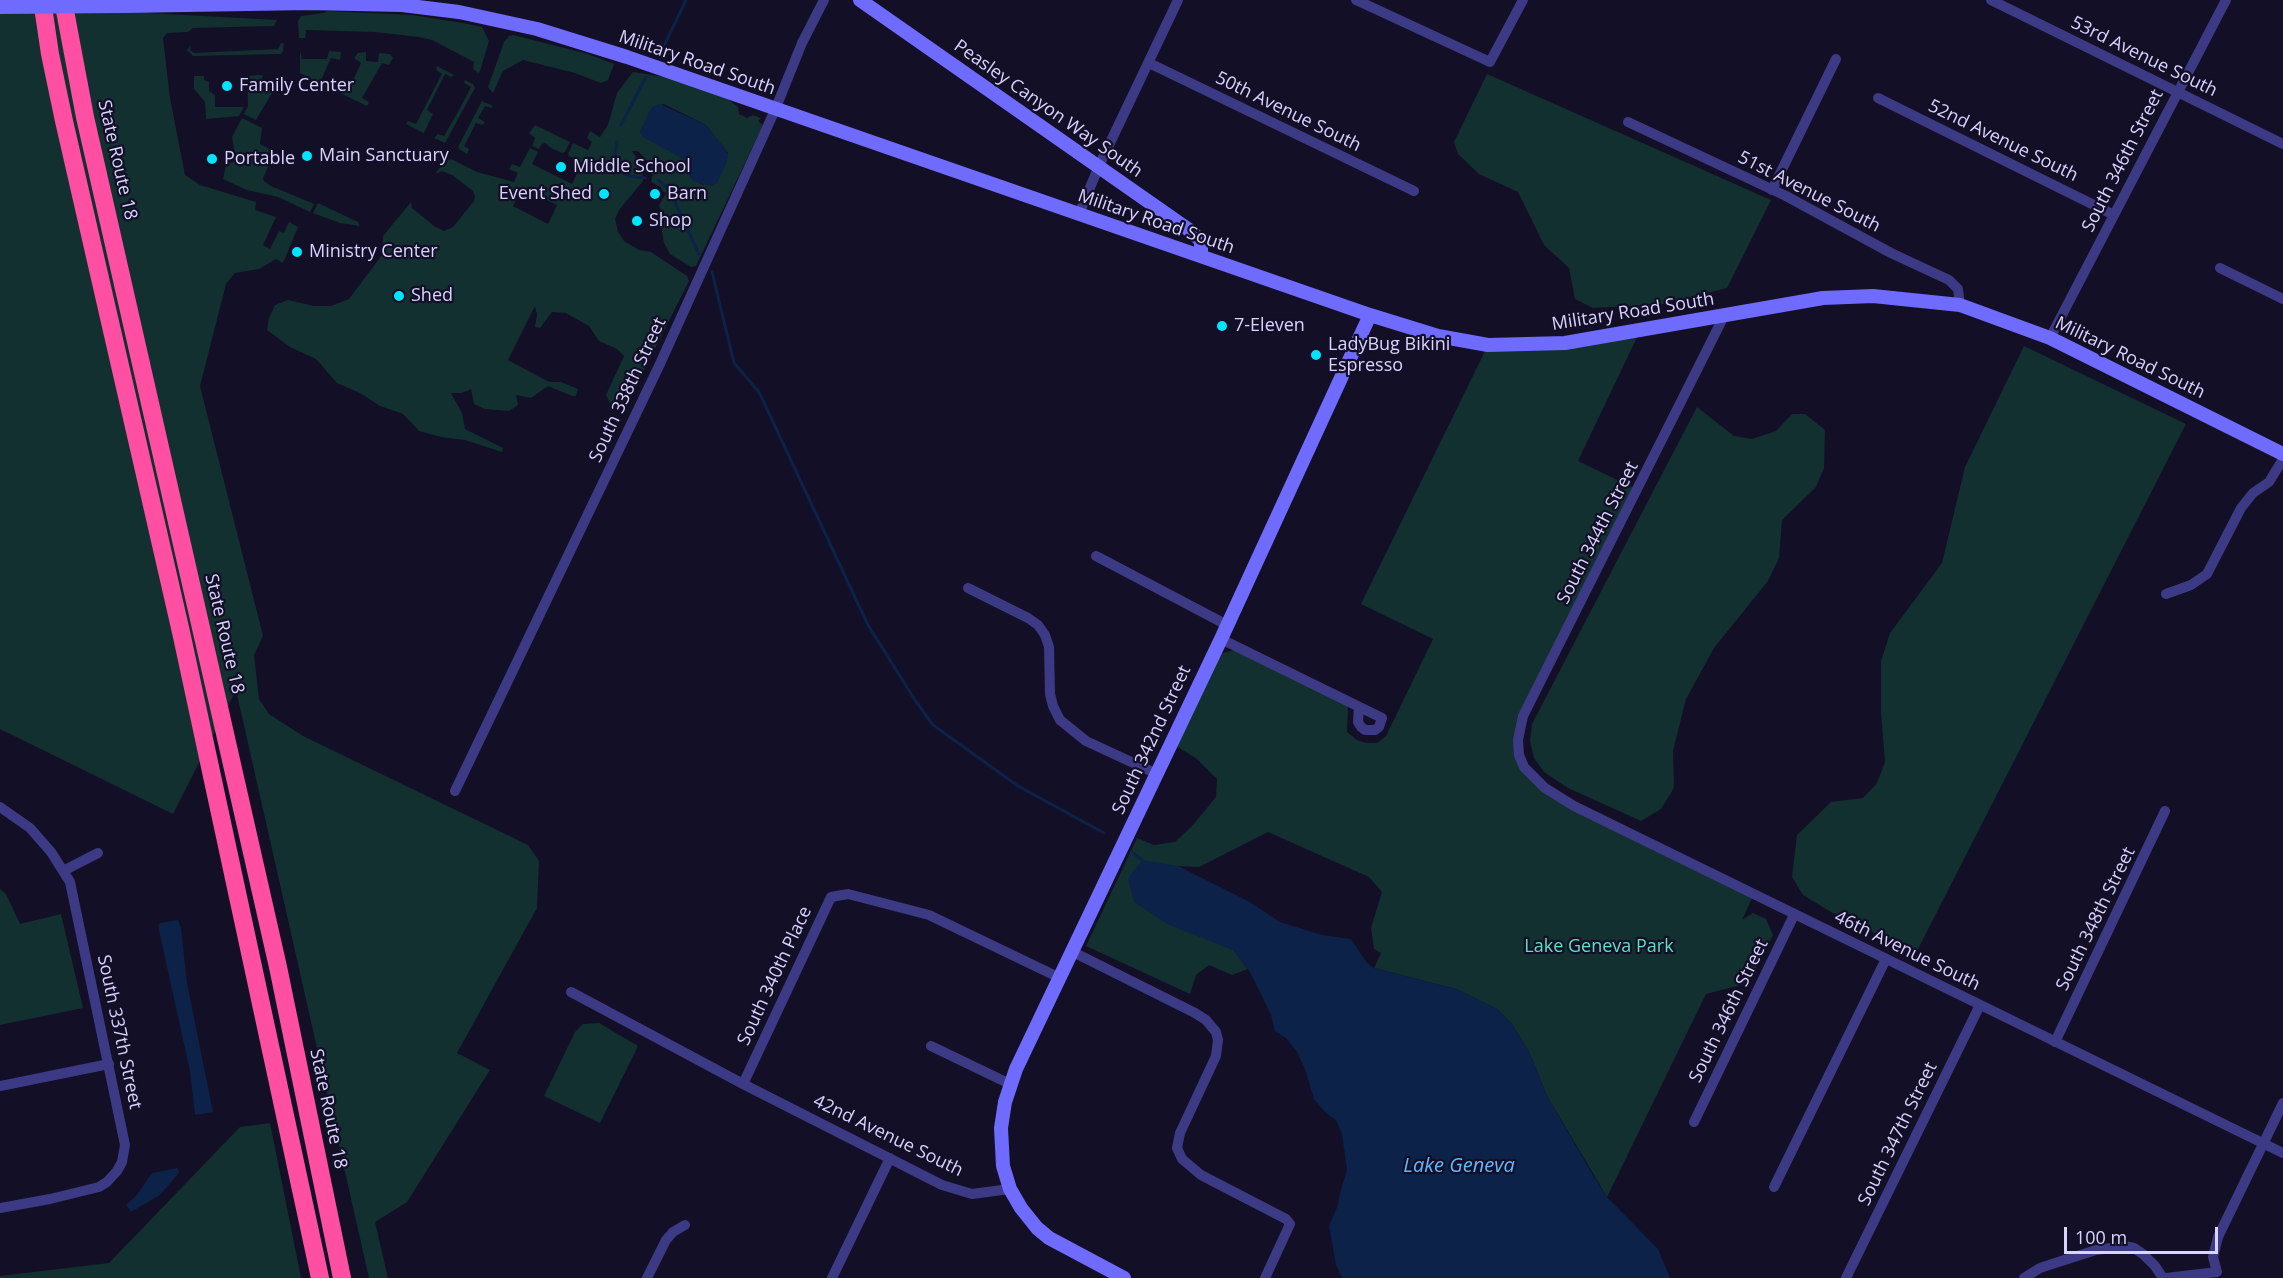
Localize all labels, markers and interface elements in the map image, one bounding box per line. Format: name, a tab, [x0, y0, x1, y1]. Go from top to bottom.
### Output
street label: 53rd Avenue South	[2067, 12, 2221, 102]
street label: Military Road South	[616, 26, 778, 100]
street label: Peasley Canyon Way South	[950, 36, 1146, 182]
street label: 50th Avenue South	[1212, 67, 1364, 157]
place label: Family Center	[239, 75, 354, 97]
marker: Family Center	[220, 79, 234, 93]
street label: South 346th Street	[2078, 86, 2168, 236]
street label: 52nd Avenue South	[1925, 95, 2081, 187]
street label: State Route 18	[93, 98, 141, 222]
place label: Main Sanctuary	[319, 145, 449, 167]
street label: 51st Avenue South	[1734, 147, 1884, 237]
place label: Portable	[224, 148, 295, 170]
marker: Main Sanctuary	[300, 149, 314, 163]
marker: Portable	[205, 152, 219, 166]
place label: Middle School	[573, 156, 691, 178]
marker: Middle School	[554, 160, 568, 174]
place label: Event Shed	[499, 183, 592, 205]
place label: Barn	[667, 183, 707, 205]
street label: Military Road South	[1075, 185, 1237, 259]
marker: Event Shed	[597, 187, 611, 201]
marker: Barn	[648, 187, 662, 201]
place label: Shop	[649, 210, 692, 232]
marker: Shop	[630, 214, 644, 228]
place label: Ministry Center	[309, 241, 438, 263]
marker: Ministry Center	[290, 245, 304, 259]
place label: Shed	[411, 285, 453, 307]
street label: Military Road South	[1550, 288, 1716, 336]
marker: Shed	[392, 289, 406, 303]
street label: Military Road South	[2052, 312, 2208, 404]
street label: South 338th Street	[585, 314, 671, 466]
place label: 7-Eleven	[1234, 315, 1305, 337]
marker: 7-Eleven	[1215, 319, 1229, 333]
place label: LadyBug Bikini Espresso	[1328, 334, 1450, 376]
marker: LadyBug Bikini Espresso	[1309, 348, 1323, 362]
street label: South 344th Street	[1553, 458, 1643, 608]
street label: State Route 18	[200, 572, 248, 696]
street label: South 342nd Street	[1108, 662, 1196, 818]
street label: South 348th Street	[2052, 844, 2140, 994]
street label: South 340th Place	[733, 903, 817, 1049]
street label: 46th Avenue South	[1831, 906, 1983, 996]
park label: Lake Geneva Park	[1524, 936, 1674, 958]
street label: South 346th Street	[1685, 936, 1773, 1086]
street label: South 337th Street	[92, 953, 146, 1111]
street label: State Route 18	[305, 1047, 351, 1171]
street label: South 347th Street	[1854, 1059, 1942, 1209]
street label: 42nd Avenue South	[810, 1090, 966, 1182]
water label: Lake Geneva	[1403, 1154, 1515, 1178]
scale bar	[2067, 1215, 2222, 1253]
text: 100 m	[2075, 1225, 2127, 1249]

